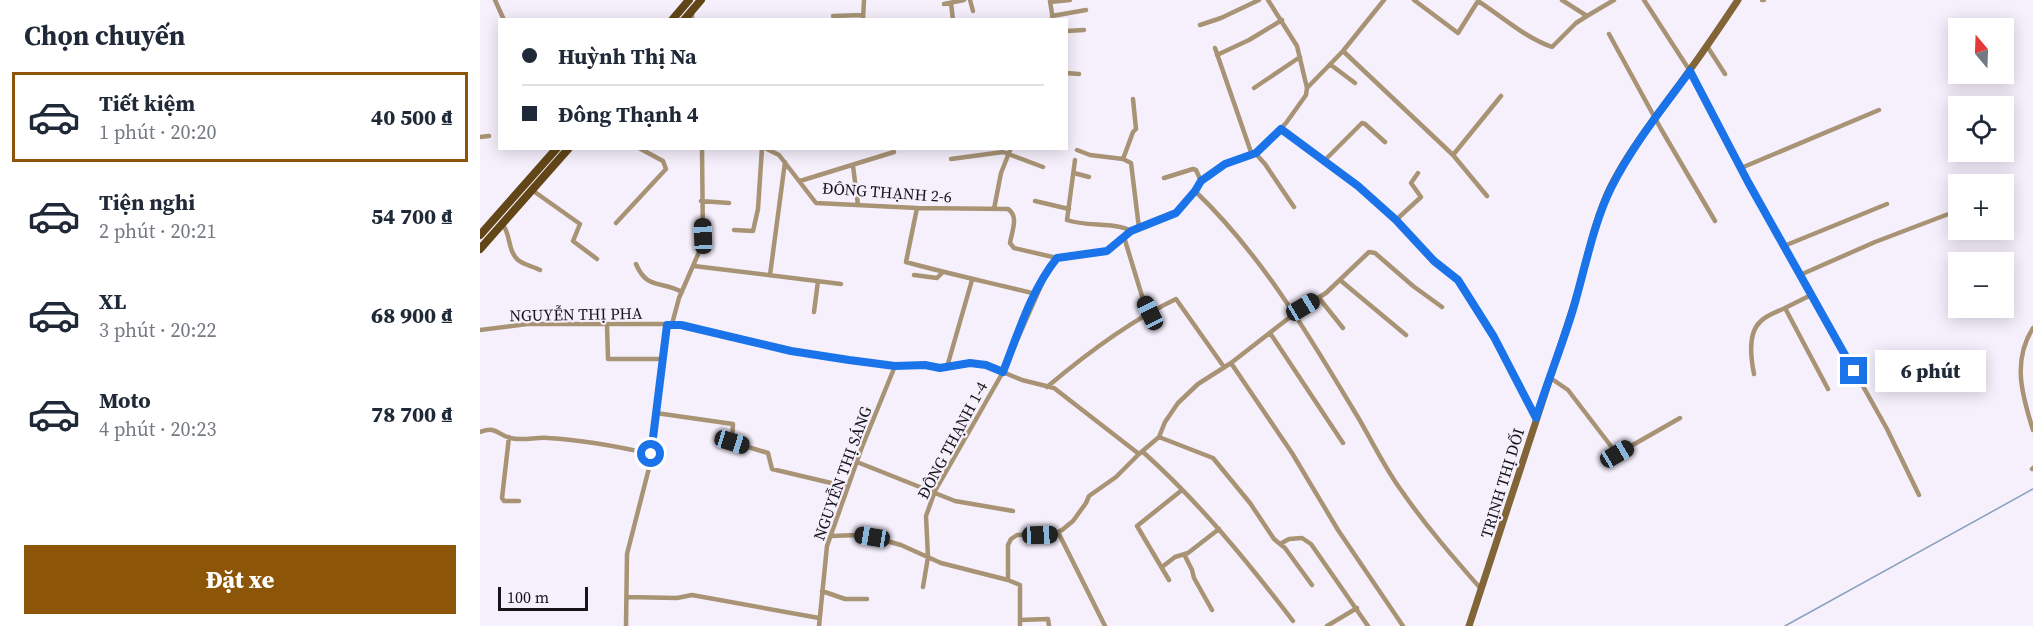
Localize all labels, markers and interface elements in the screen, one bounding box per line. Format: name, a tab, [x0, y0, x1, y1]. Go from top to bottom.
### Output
text: Chọn chuyến	[24, 17, 185, 54]
north arrow	[1948, 18, 2014, 84]
map controls	[1948, 18, 2014, 318]
text: Huỳnh Thị Na	[558, 41, 697, 71]
text: Tiết kiệm	[99, 88, 195, 118]
icon: car	[27, 90, 81, 144]
button: locate	[1948, 96, 2014, 162]
text: Đông Thạnh 4	[558, 99, 699, 129]
text: 40 500 ₫	[371, 102, 453, 132]
text: 1 phút · 20:20	[99, 118, 217, 146]
button: +	[1948, 174, 2014, 240]
street label: ĐÔNG THẠNH 2-6	[821, 176, 953, 208]
text: Tiện nghi	[99, 187, 195, 217]
icon: car	[27, 189, 81, 243]
text: 54 700 ₫	[371, 201, 453, 231]
text: 2 phút · 20:21	[99, 217, 217, 245]
car	[693, 218, 713, 254]
button: −	[1948, 252, 2014, 318]
text: XL	[99, 286, 126, 316]
icon: car	[27, 288, 81, 342]
car	[1283, 290, 1323, 324]
car	[1134, 293, 1166, 333]
text: 68 900 ₫	[371, 300, 453, 330]
street label: NGUYỄN THỊ PHA	[509, 302, 643, 326]
text: 3 phút · 20:22	[99, 316, 217, 344]
callout: 6 phút	[1875, 350, 1986, 392]
route end	[1840, 357, 1867, 384]
text: 6 phút	[1901, 357, 1960, 385]
street label: ĐÔNG THẠNH 1-4	[912, 377, 992, 503]
text: Moto	[99, 385, 151, 415]
icon: car	[27, 387, 81, 441]
text: 78 700 ₫	[371, 399, 453, 429]
street label: NGUYỄN THỊ SÁNG	[808, 403, 877, 543]
text: 4 phút · 20:23	[99, 415, 217, 443]
street label: TRỊNH THỊ DỐI	[1475, 425, 1529, 541]
car	[712, 428, 752, 456]
car	[1597, 437, 1637, 471]
route start	[637, 440, 664, 467]
car	[853, 525, 891, 549]
car	[1022, 525, 1058, 545]
button: Đặt xe	[24, 545, 456, 614]
scale bar	[498, 584, 588, 612]
text: 100 m	[507, 586, 549, 608]

